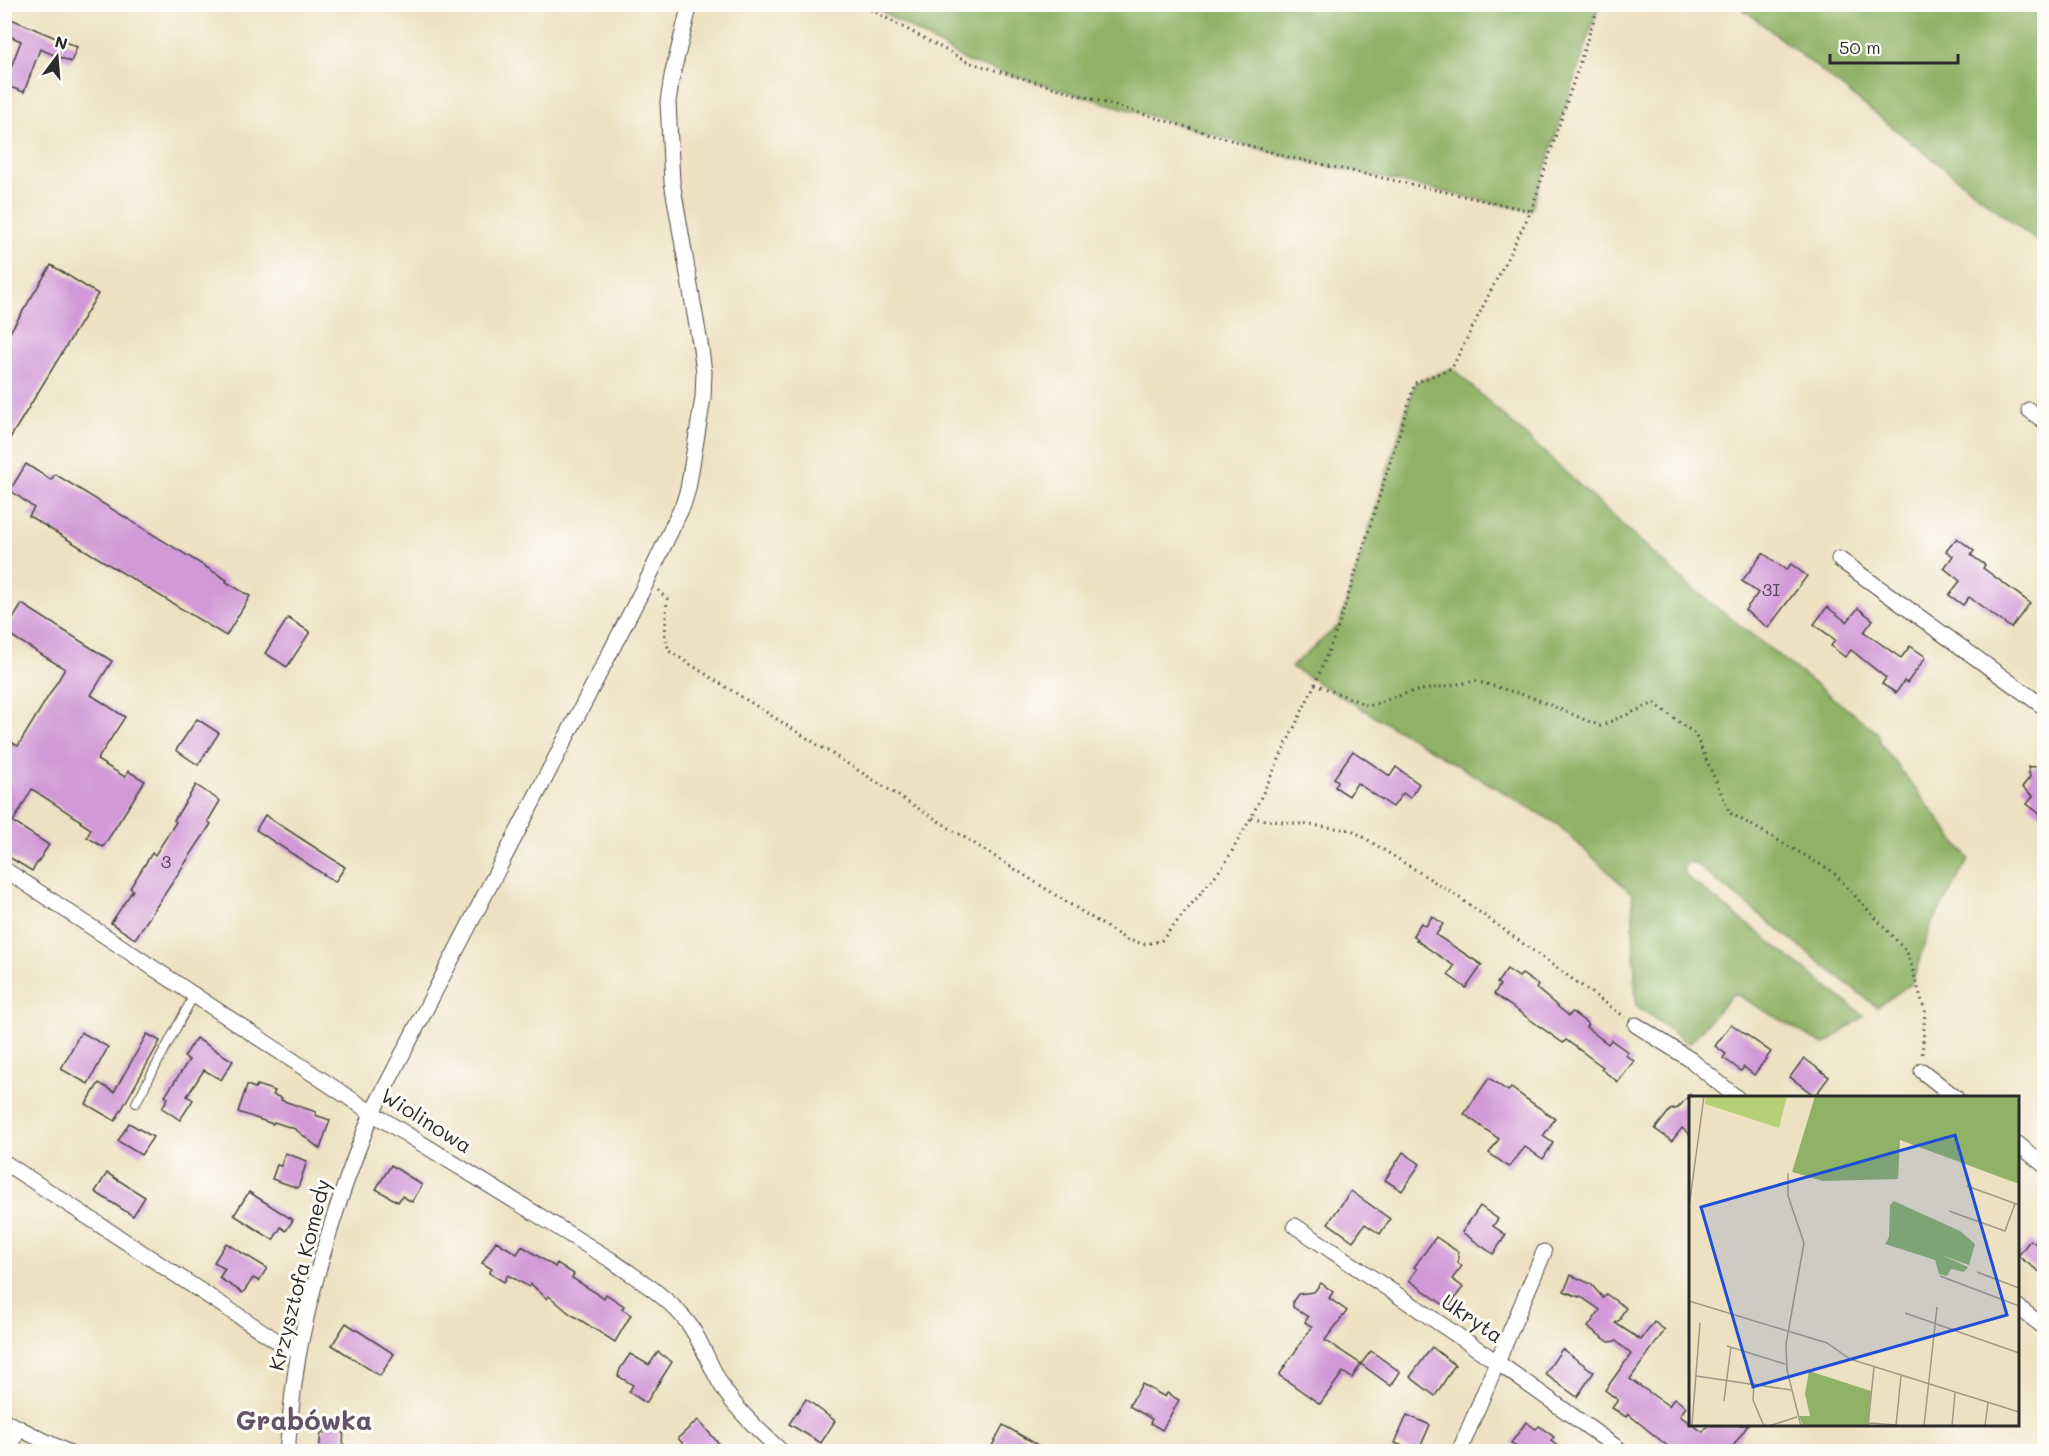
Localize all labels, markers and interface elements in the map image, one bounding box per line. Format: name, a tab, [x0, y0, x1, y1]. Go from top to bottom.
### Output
north arrow	[27, 27, 87, 87]
scale bar	[1830, 27, 1958, 65]
text: N	[53, 30, 70, 54]
text: 50 m	[1839, 35, 1881, 59]
house number: 3I	[1762, 577, 1780, 601]
house number: 3	[161, 849, 171, 873]
street label: Wiolinowa	[376, 1081, 477, 1158]
inset map	[1689, 1096, 2019, 1426]
street label: Krzysztofa Komedy	[262, 1176, 335, 1373]
street label: Ukryta	[1437, 1287, 1509, 1348]
district label: Grabówka	[236, 1402, 372, 1437]

